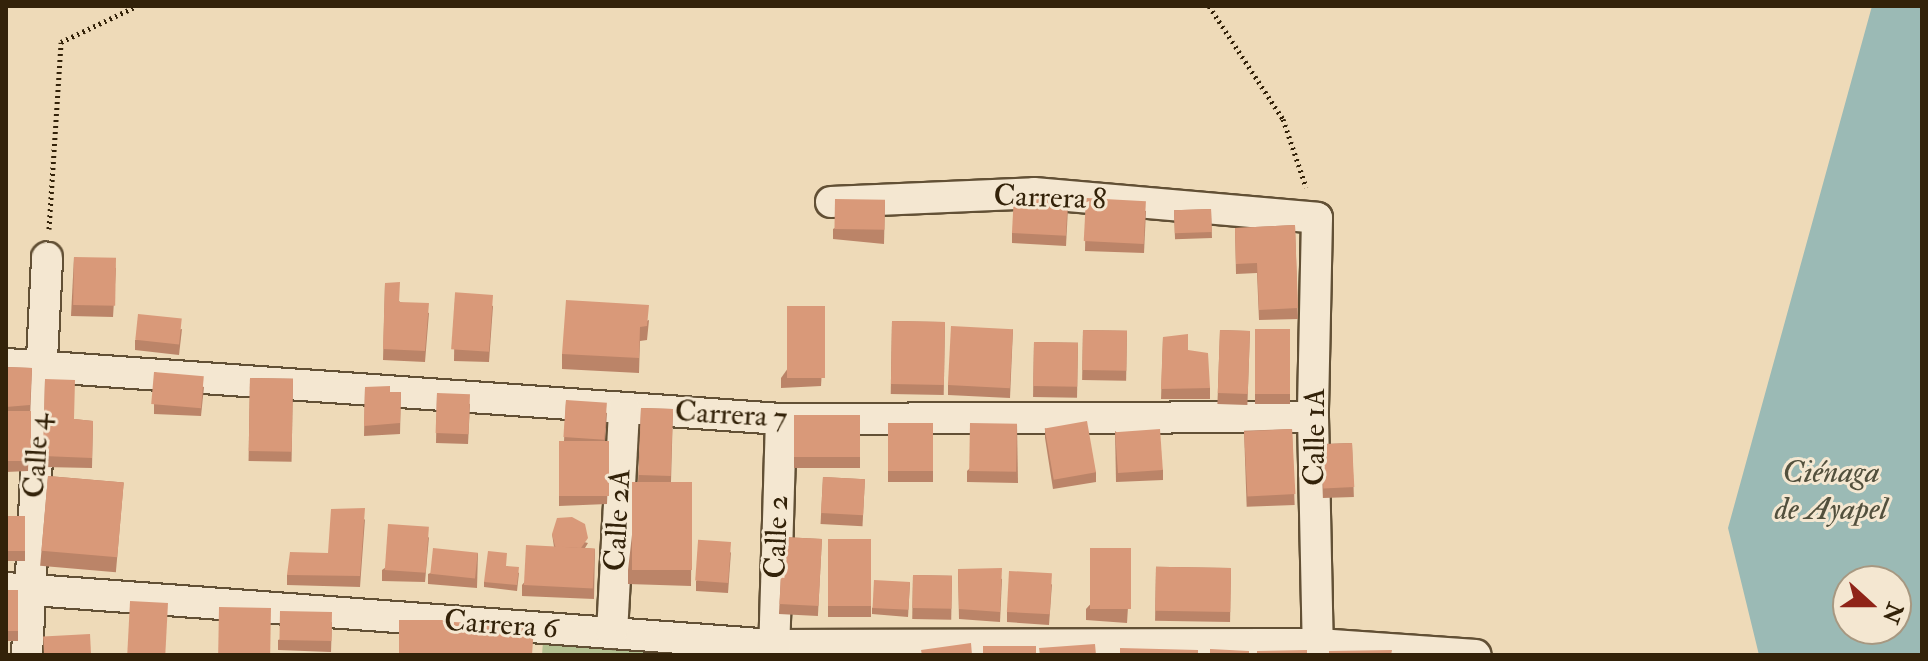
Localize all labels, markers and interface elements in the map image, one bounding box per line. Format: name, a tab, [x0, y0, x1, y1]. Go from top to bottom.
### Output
street label: Carrera 8	[993, 178, 1107, 218]
street label: Calle 1A	[1297, 388, 1333, 486]
street label: Carrera 7	[674, 394, 788, 436]
street label: Calle 4	[17, 413, 57, 499]
water label: Ciénaga de Ayapel	[1775, 454, 1887, 529]
street label: Calle 2A	[597, 468, 639, 572]
street label: Calle 2	[758, 495, 796, 579]
north arrow	[1832, 565, 1912, 645]
text: N	[1876, 599, 1909, 627]
street label: Carrera 6	[443, 603, 559, 647]

